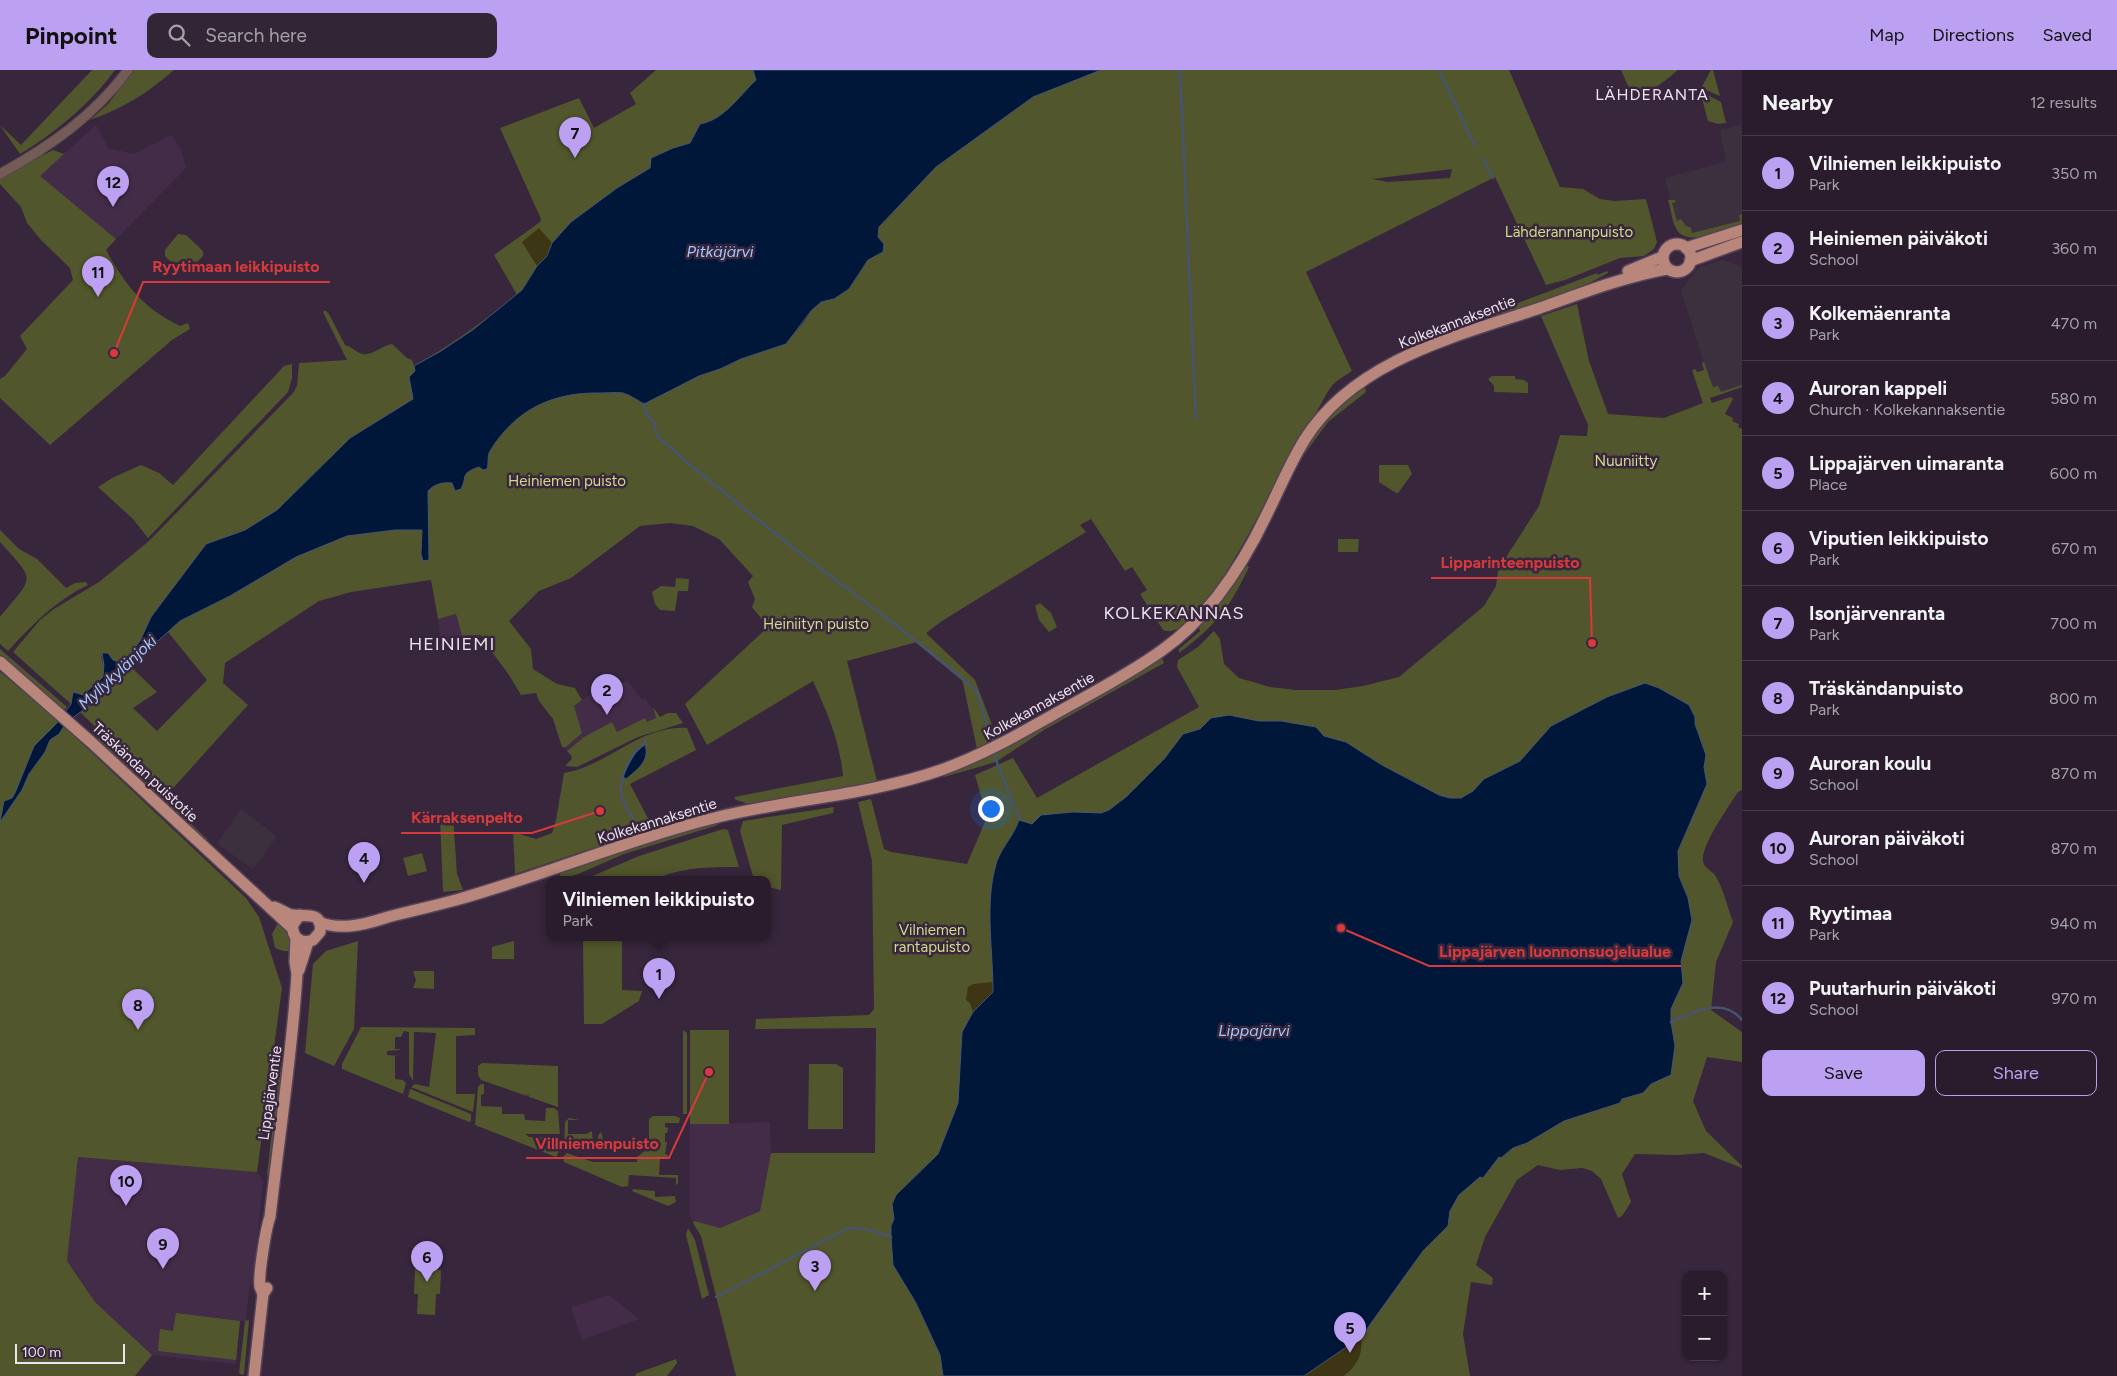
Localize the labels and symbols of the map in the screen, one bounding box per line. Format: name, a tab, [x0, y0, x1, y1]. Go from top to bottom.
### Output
district label: LÄHDERANTA	[1595, 85, 1709, 104]
pin: 7	[559, 117, 591, 158]
pin: 12	[97, 166, 129, 207]
park label: Lähderannanpuisto	[1505, 223, 1633, 241]
water label: Pitkäjärvi	[686, 242, 754, 261]
callout: Ryytimaan leikkipuisto	[143, 251, 330, 282]
pin: 11	[82, 256, 114, 297]
text: Ryytimaan leikkipuisto	[152, 257, 320, 276]
street label: Kolkekannaksentie	[1396, 291, 1518, 353]
park label: Nuuniitty	[1595, 452, 1658, 470]
park label: Heiniemen puisto	[508, 472, 626, 490]
callout: Lipparinteenpuisto	[1431, 547, 1590, 578]
text: Lipparinteenpuisto	[1441, 553, 1579, 572]
district label: KOLKEKANNAS	[1103, 602, 1245, 624]
park label: Heiniityn puisto	[763, 615, 869, 633]
water label: Myllykylänjoki	[74, 631, 161, 714]
district label: HEINIEMI	[409, 633, 495, 655]
street label: Kolkekannaksentie	[981, 668, 1097, 744]
pin: 2	[591, 674, 623, 715]
street label: Träskändan puistotie	[88, 718, 202, 826]
street label: Kolkekannaksentie	[595, 794, 719, 848]
your location	[978, 796, 1004, 822]
callout: Kärraksenpelto	[401, 802, 532, 833]
text: Kärraksenpelto	[411, 808, 523, 827]
pin: 4	[348, 842, 380, 883]
park label: Vilniemen rantapuisto	[894, 921, 970, 956]
callout: Lippajärven luonnonsuojelualue	[1429, 935, 1681, 966]
text: Lippajärven luonnonsuojelualue	[1439, 942, 1671, 961]
pin: 1	[643, 958, 675, 999]
pin: 8	[122, 989, 154, 1030]
water label: Lippajärvi	[1218, 1021, 1290, 1040]
street label: Lippajärventie	[254, 1045, 286, 1141]
callout: Villniemenpuisto	[526, 1127, 669, 1158]
text: Villniemenpuisto	[535, 1134, 659, 1153]
pin: 10	[110, 1165, 142, 1206]
pin: 9	[147, 1228, 179, 1269]
pin: 6	[411, 1241, 443, 1282]
pin: 3	[799, 1250, 831, 1291]
pin: 5	[1334, 1312, 1366, 1353]
scale bar	[15, 1341, 125, 1364]

